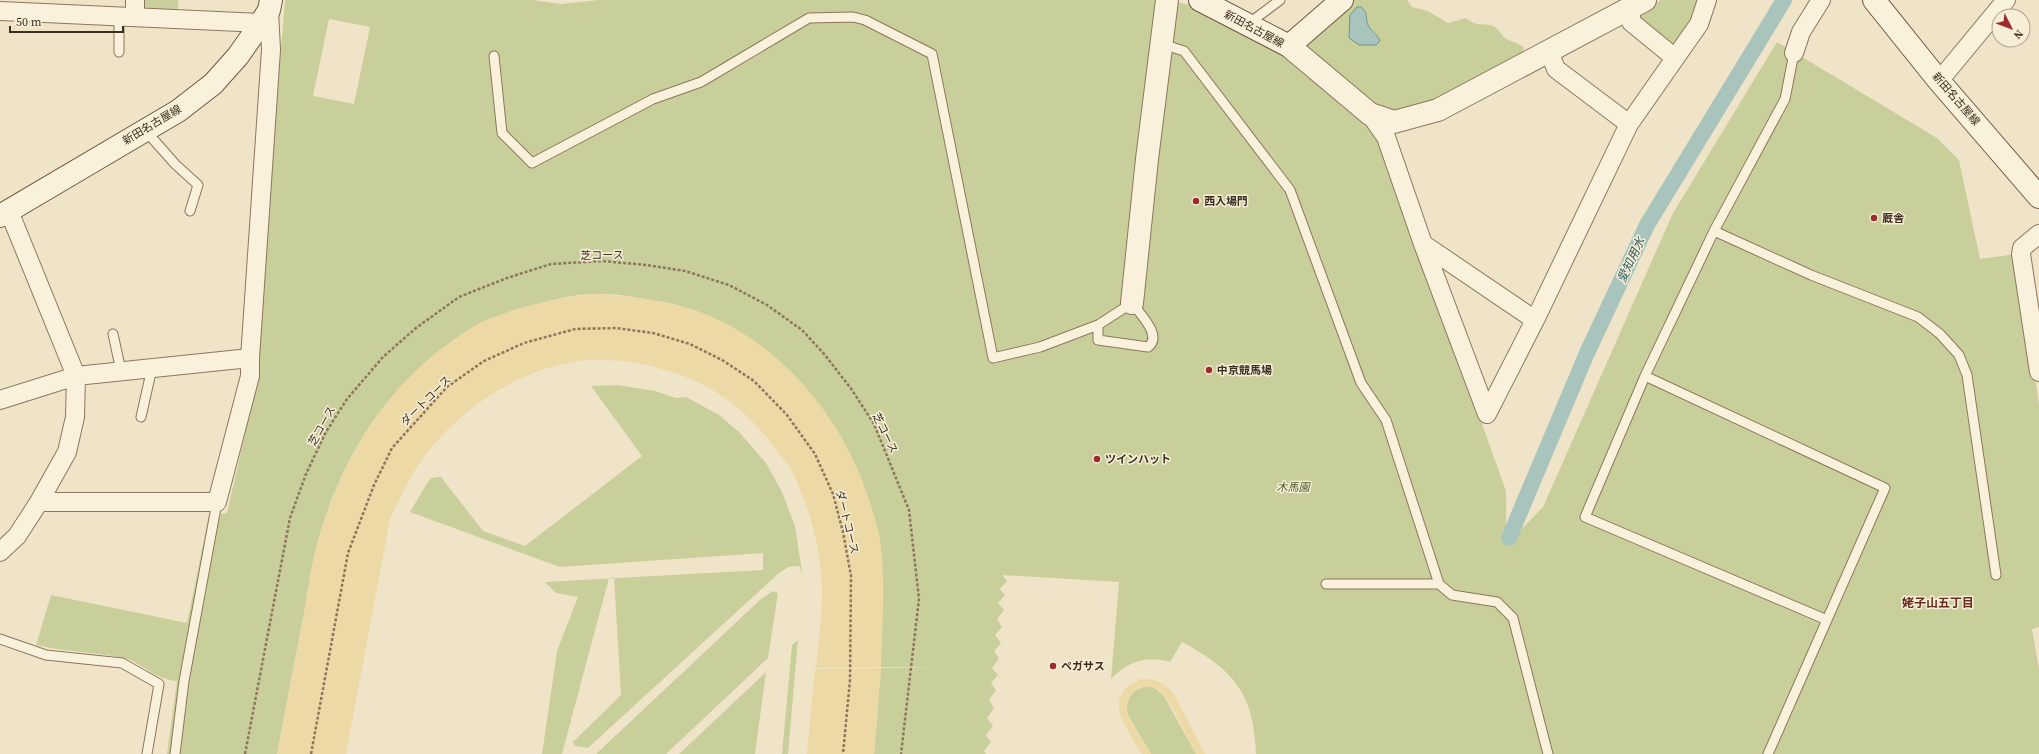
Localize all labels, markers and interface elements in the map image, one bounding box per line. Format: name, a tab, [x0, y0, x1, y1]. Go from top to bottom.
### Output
street label: 新田名古屋線	[1221, 7, 1287, 51]
scale bar	[10, 8, 123, 34]
north arrow	[1991, 8, 2031, 48]
text: 50 m	[16, 14, 42, 30]
text: N	[2010, 26, 2026, 42]
street label: 新田名古屋線	[1929, 69, 1983, 129]
street label: 新田名古屋線	[120, 102, 184, 148]
place label: 西入場門	[1204, 194, 1248, 209]
marker: 西入場門	[1191, 196, 1201, 206]
place label: 厩舎	[1882, 211, 1905, 226]
marker: 厩舎	[1869, 213, 1879, 223]
water label: 愛知用水	[1614, 233, 1649, 285]
street label: 芝コース	[580, 248, 624, 263]
place label: 中京競馬場	[1217, 363, 1272, 378]
marker: 中京競馬場	[1204, 365, 1214, 375]
street label: ダートコース	[398, 373, 454, 429]
street label: 芝コース	[305, 403, 339, 449]
street label: 芝コース	[869, 410, 901, 456]
place label: ツインハット	[1105, 452, 1171, 467]
marker: ツインハット	[1092, 454, 1102, 464]
park label: 木馬園	[1277, 480, 1311, 495]
street label: ダートコース	[832, 488, 862, 556]
district label: 姥子山五丁目	[1902, 595, 1974, 611]
place label: ペガサス	[1061, 659, 1105, 674]
marker: ペガサス	[1048, 661, 1058, 671]

